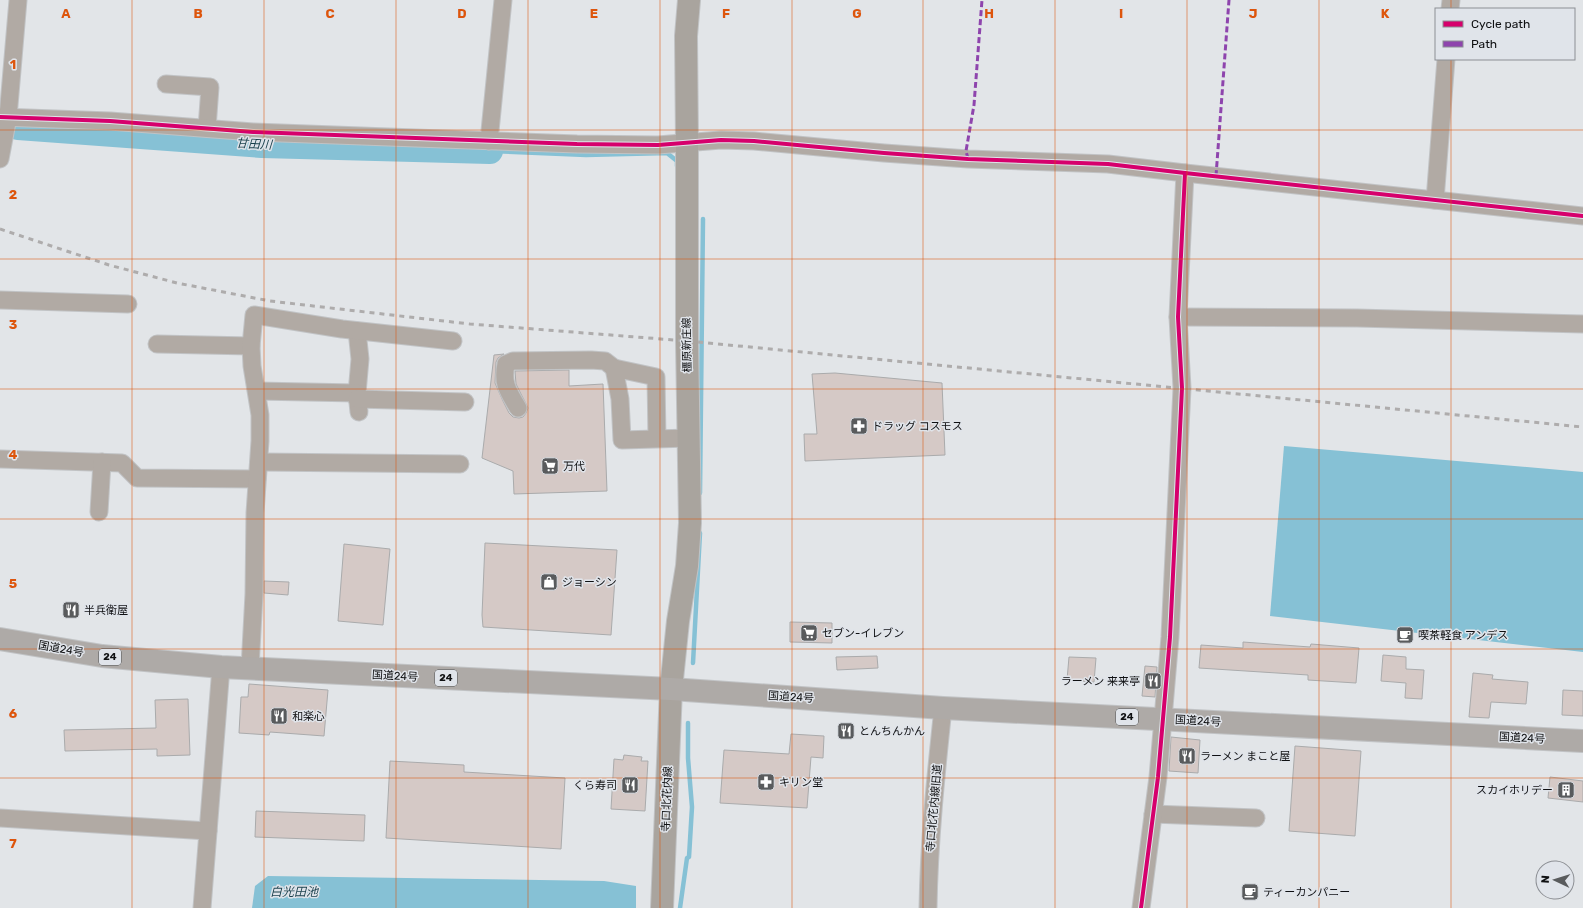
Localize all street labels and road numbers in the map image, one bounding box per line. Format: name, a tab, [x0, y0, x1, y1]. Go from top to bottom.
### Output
street label: 橿原新庄線	[680, 317, 694, 373]
street label: 国道24号	[37, 639, 85, 659]
road number: 24	[99, 649, 121, 665]
street label: 国道24号	[372, 668, 418, 684]
road number: 24	[435, 670, 457, 686]
street label: 国道24号	[768, 689, 814, 705]
road number: 24	[1116, 709, 1138, 725]
street label: 国道24号	[1175, 713, 1221, 729]
street label: 国道24号	[1499, 730, 1545, 746]
street label: 寺口北花内線旧道	[924, 764, 944, 852]
street label: 寺口北花内線	[659, 766, 675, 832]

